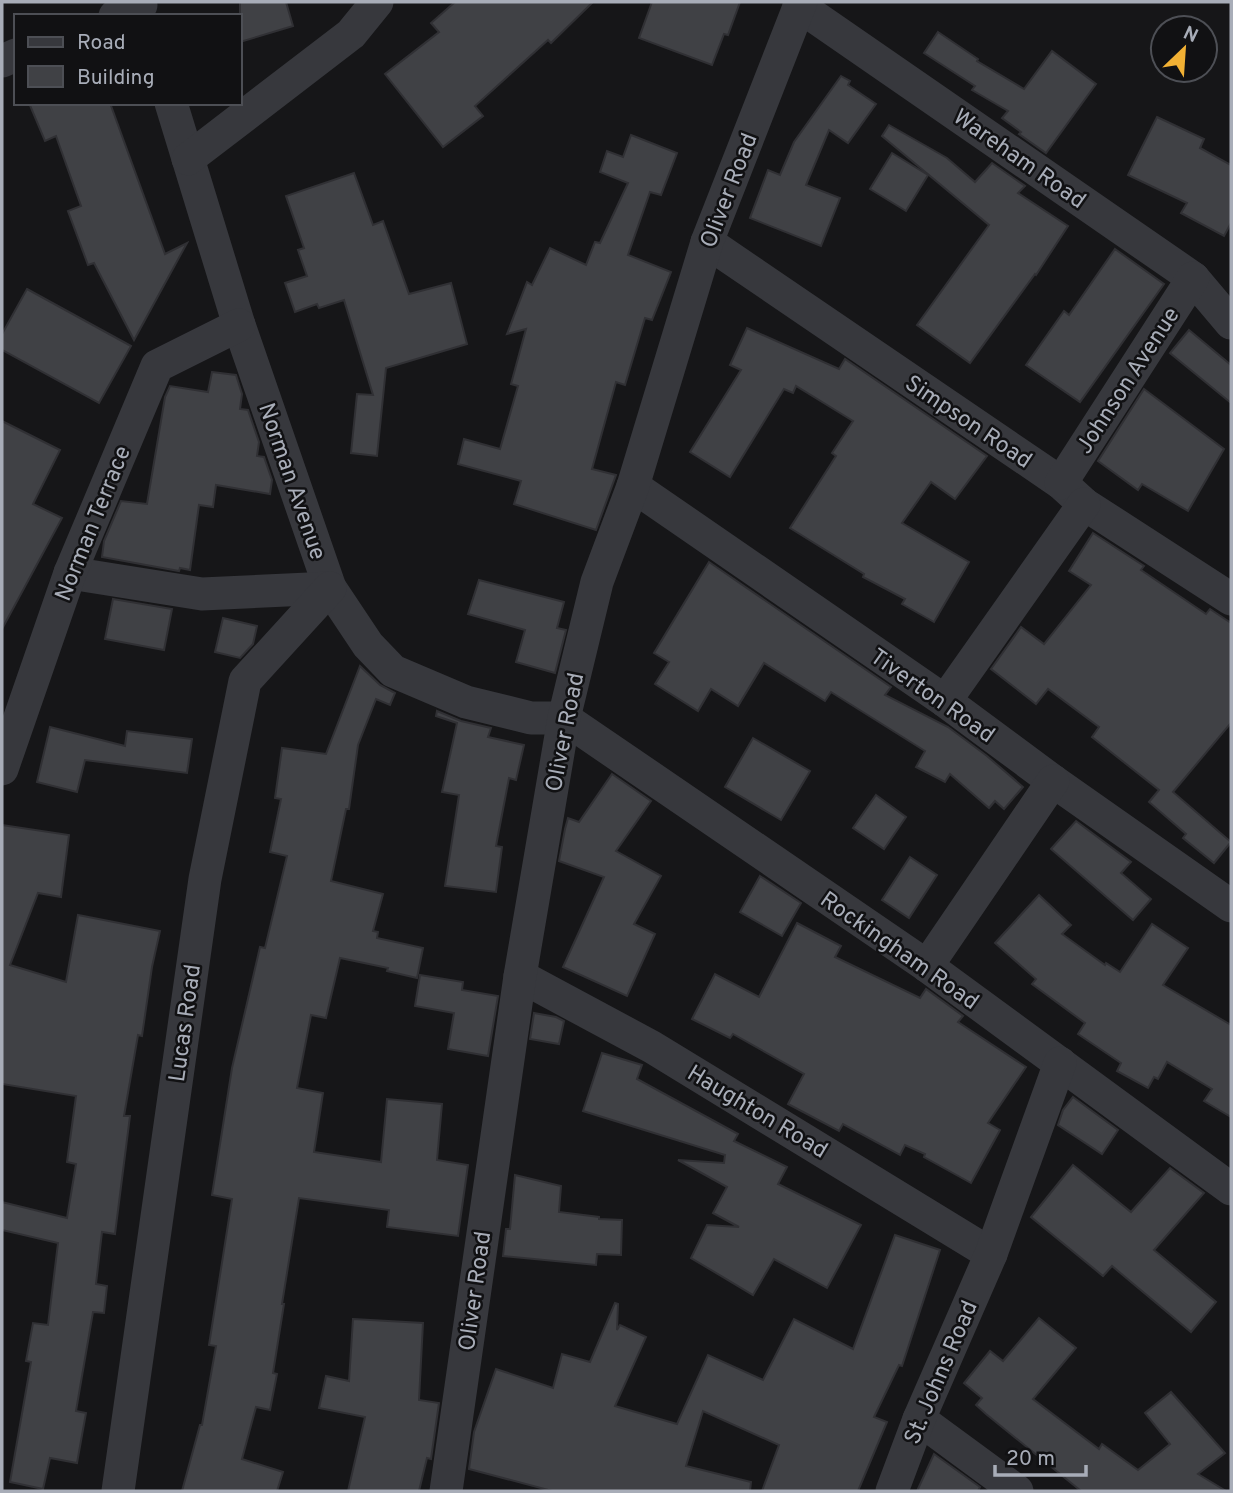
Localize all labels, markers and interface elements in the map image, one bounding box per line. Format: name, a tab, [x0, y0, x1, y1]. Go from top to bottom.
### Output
legend	[14, 14, 242, 105]
north arrow	[1149, 14, 1219, 84]
text: N	[1179, 22, 1202, 49]
text: Road	[77, 30, 126, 57]
text: Building	[77, 65, 155, 92]
street label: Wareham Road	[947, 104, 1091, 217]
street label: Oliver Road	[695, 129, 765, 252]
street label: Johnson Avenue	[1071, 303, 1187, 460]
street label: Simpson Road	[899, 370, 1037, 476]
street label: Norman Avenue	[250, 399, 331, 564]
street label: Norman Terrace	[50, 442, 139, 606]
street label: Tiverton Road	[864, 643, 1000, 751]
street label: Oliver Road	[541, 671, 592, 794]
street label: Rockingham Road	[814, 886, 984, 1018]
street label: Lucas Road	[164, 963, 209, 1084]
street label: Haughton Road	[681, 1060, 832, 1166]
street label: Oliver Road	[454, 1230, 499, 1353]
street label: St. Johns Road	[899, 1297, 986, 1449]
scale bar	[995, 1434, 1086, 1478]
text: 20 m	[1006, 1446, 1055, 1473]

